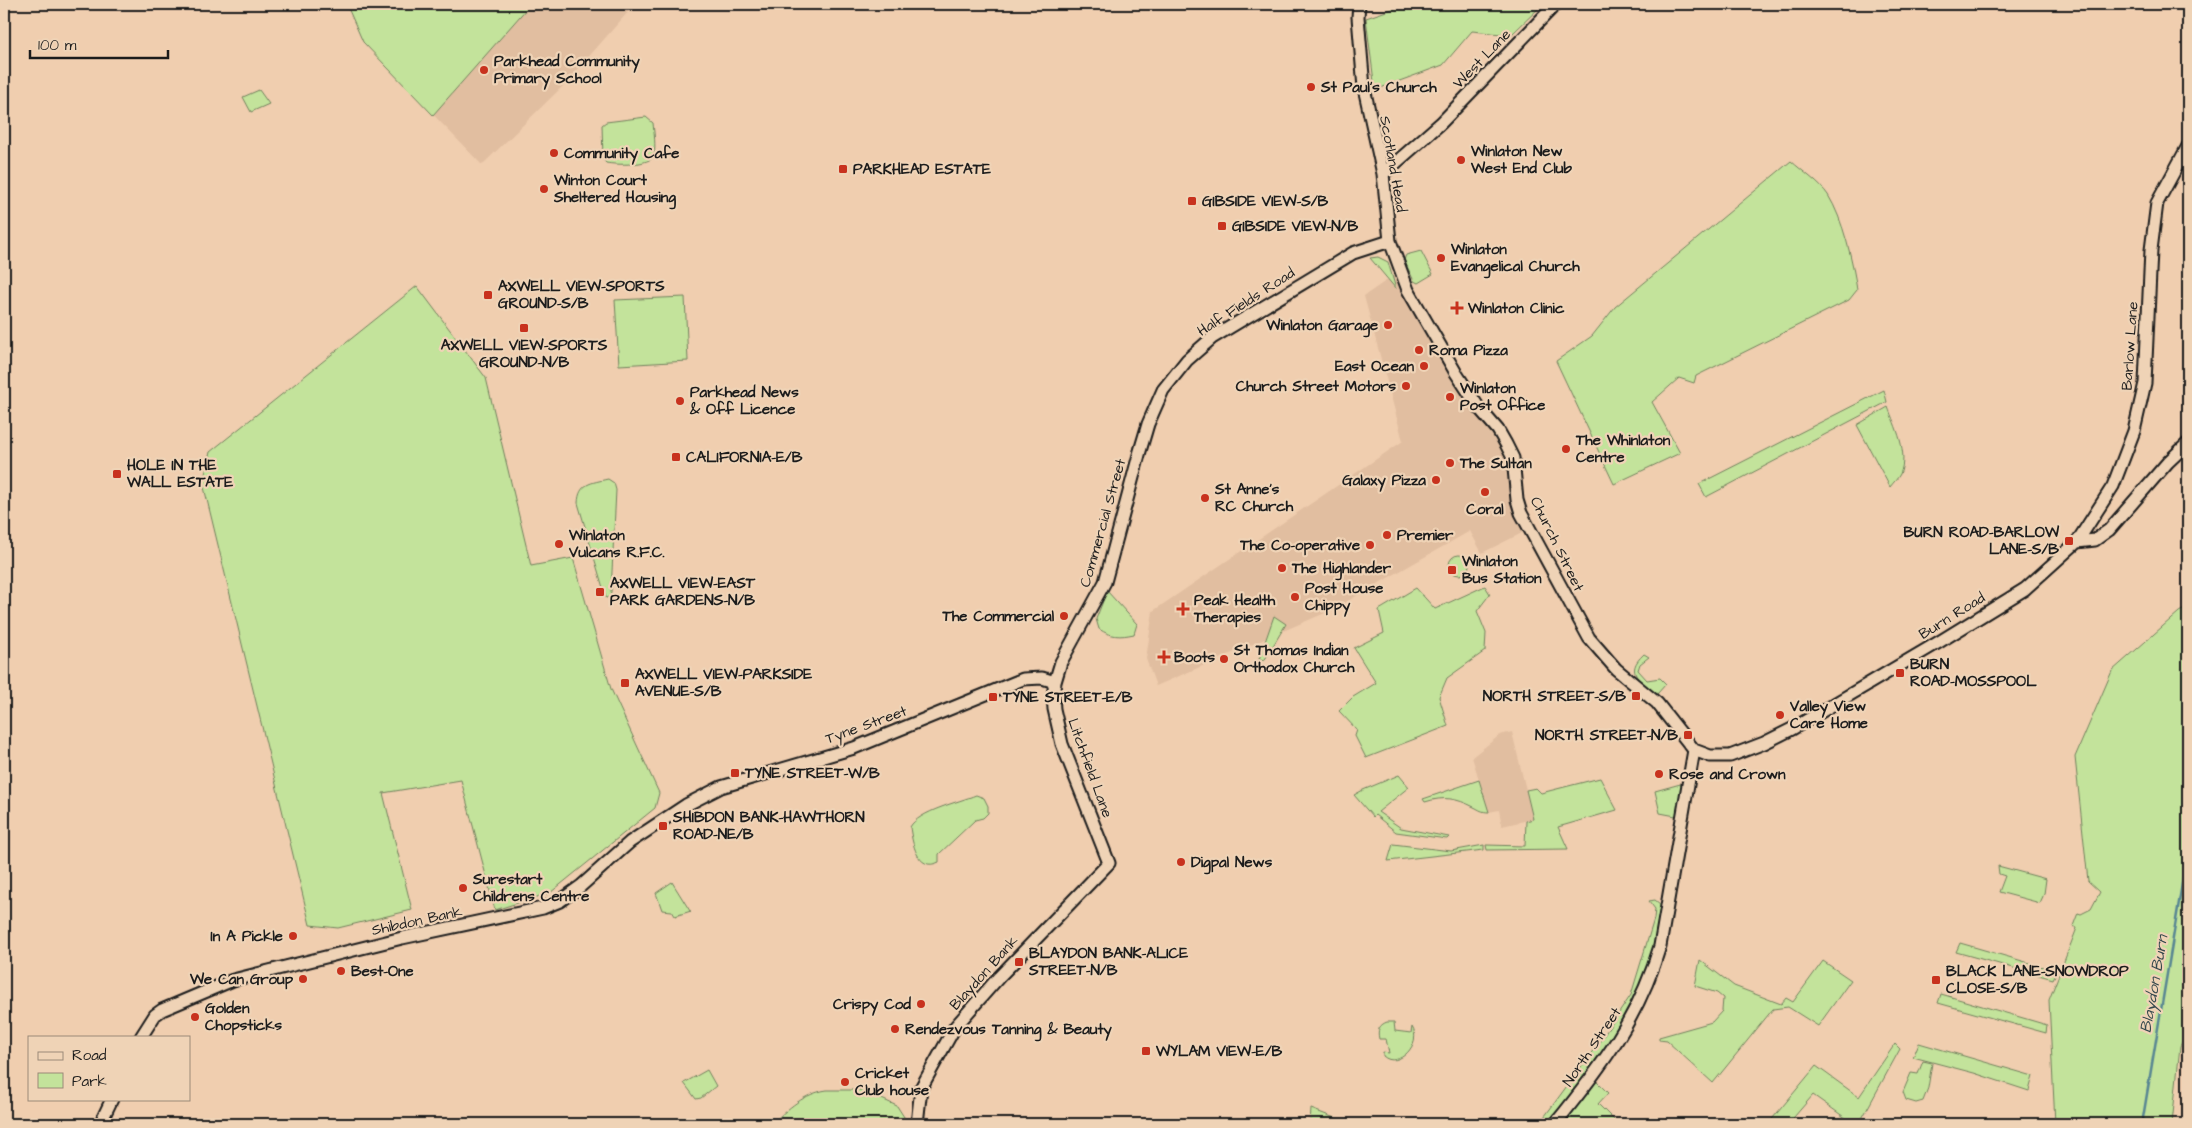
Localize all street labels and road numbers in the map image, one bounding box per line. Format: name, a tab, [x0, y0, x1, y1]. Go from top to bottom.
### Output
street label: West Lane	[1448, 25, 1516, 93]
street label: Scotland Head	[1374, 114, 1412, 214]
street label: Half Fields Road	[1193, 262, 1299, 342]
street label: Barlow Lane	[2116, 301, 2144, 391]
street label: Commercial Street	[1075, 456, 1131, 590]
street label: Church Street	[1525, 493, 1589, 595]
street label: Burn Road	[1915, 587, 1989, 645]
street label: Tyne Street	[822, 701, 910, 750]
street label: Litchfield Lane	[1062, 715, 1118, 821]
street label: Shibdon Bank	[370, 901, 464, 941]
street label: Blaydon Bank	[945, 931, 1024, 1015]
street label: North Street	[1558, 1003, 1626, 1091]

